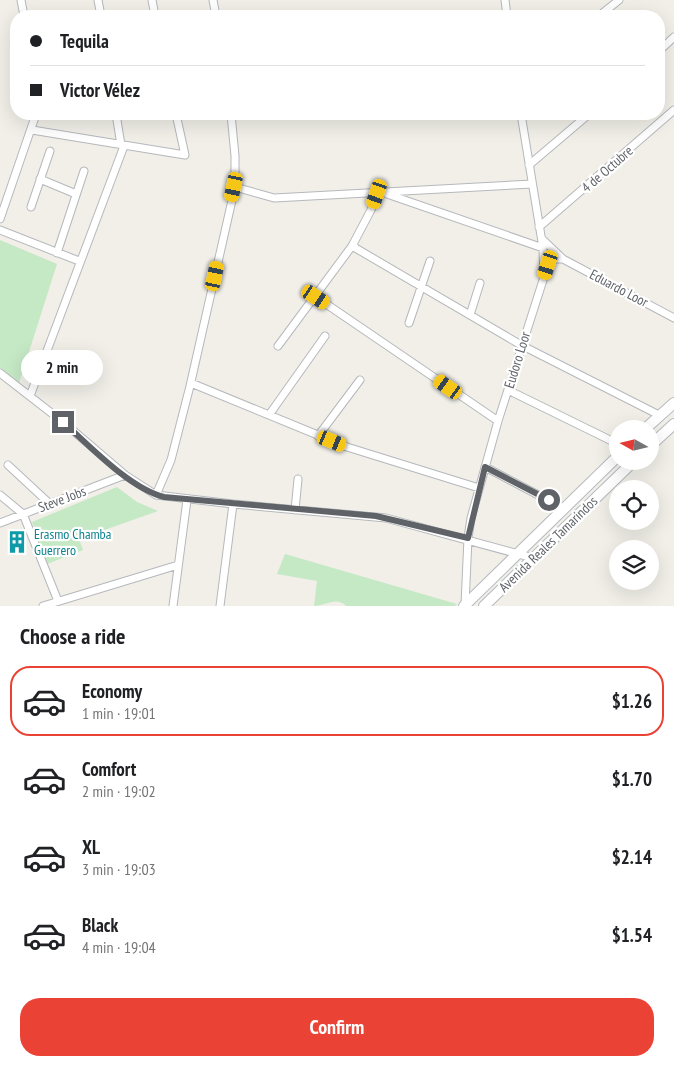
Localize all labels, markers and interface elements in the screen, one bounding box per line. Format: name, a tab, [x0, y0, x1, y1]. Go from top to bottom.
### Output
text: Tequila	[60, 29, 109, 53]
text: Victor Vélez	[60, 78, 140, 102]
street label: 4 de Octubre	[578, 142, 637, 196]
car	[223, 171, 244, 203]
car	[365, 177, 388, 211]
car	[536, 248, 559, 282]
car	[204, 260, 225, 292]
street label: Eduardo Loor	[587, 265, 652, 311]
car	[299, 282, 332, 312]
street label: Eudoro Loor	[500, 329, 534, 390]
callout: 2 min	[22, 350, 104, 384]
text: 2 min	[46, 357, 78, 377]
car	[431, 372, 464, 402]
route end	[52, 411, 74, 433]
north arrow	[609, 420, 659, 470]
map controls	[609, 420, 659, 590]
car	[315, 428, 348, 454]
button: locate	[609, 480, 659, 530]
street label: Steve Jobs	[36, 482, 89, 516]
route start	[538, 489, 560, 511]
street label: Avenida Reales Tamarindos	[495, 492, 601, 596]
place label: Erasmo Chamba Guerrero	[34, 525, 111, 559]
building icon: Erasmo Chamba Guerrero	[4, 529, 30, 555]
button: layers	[609, 540, 659, 590]
text: Choose a ride	[20, 622, 125, 650]
icon: car	[22, 679, 67, 724]
text: Economy	[82, 679, 142, 703]
text: $1.26	[612, 689, 652, 713]
text: 1 min · 19:01	[82, 703, 156, 723]
icon: car	[22, 757, 67, 802]
text: Comfort	[82, 757, 136, 781]
text: $1.70	[612, 767, 652, 791]
text: 2 min · 19:02	[82, 781, 156, 801]
icon: car	[22, 835, 67, 880]
text: XL	[82, 835, 100, 859]
text: $2.14	[612, 845, 652, 869]
text: 3 min · 19:03	[82, 859, 156, 879]
icon: car	[22, 913, 67, 958]
text: Black	[82, 913, 118, 937]
text: $1.54	[612, 923, 652, 947]
text: 4 min · 19:04	[82, 937, 156, 957]
button: Confirm	[20, 998, 654, 1056]

